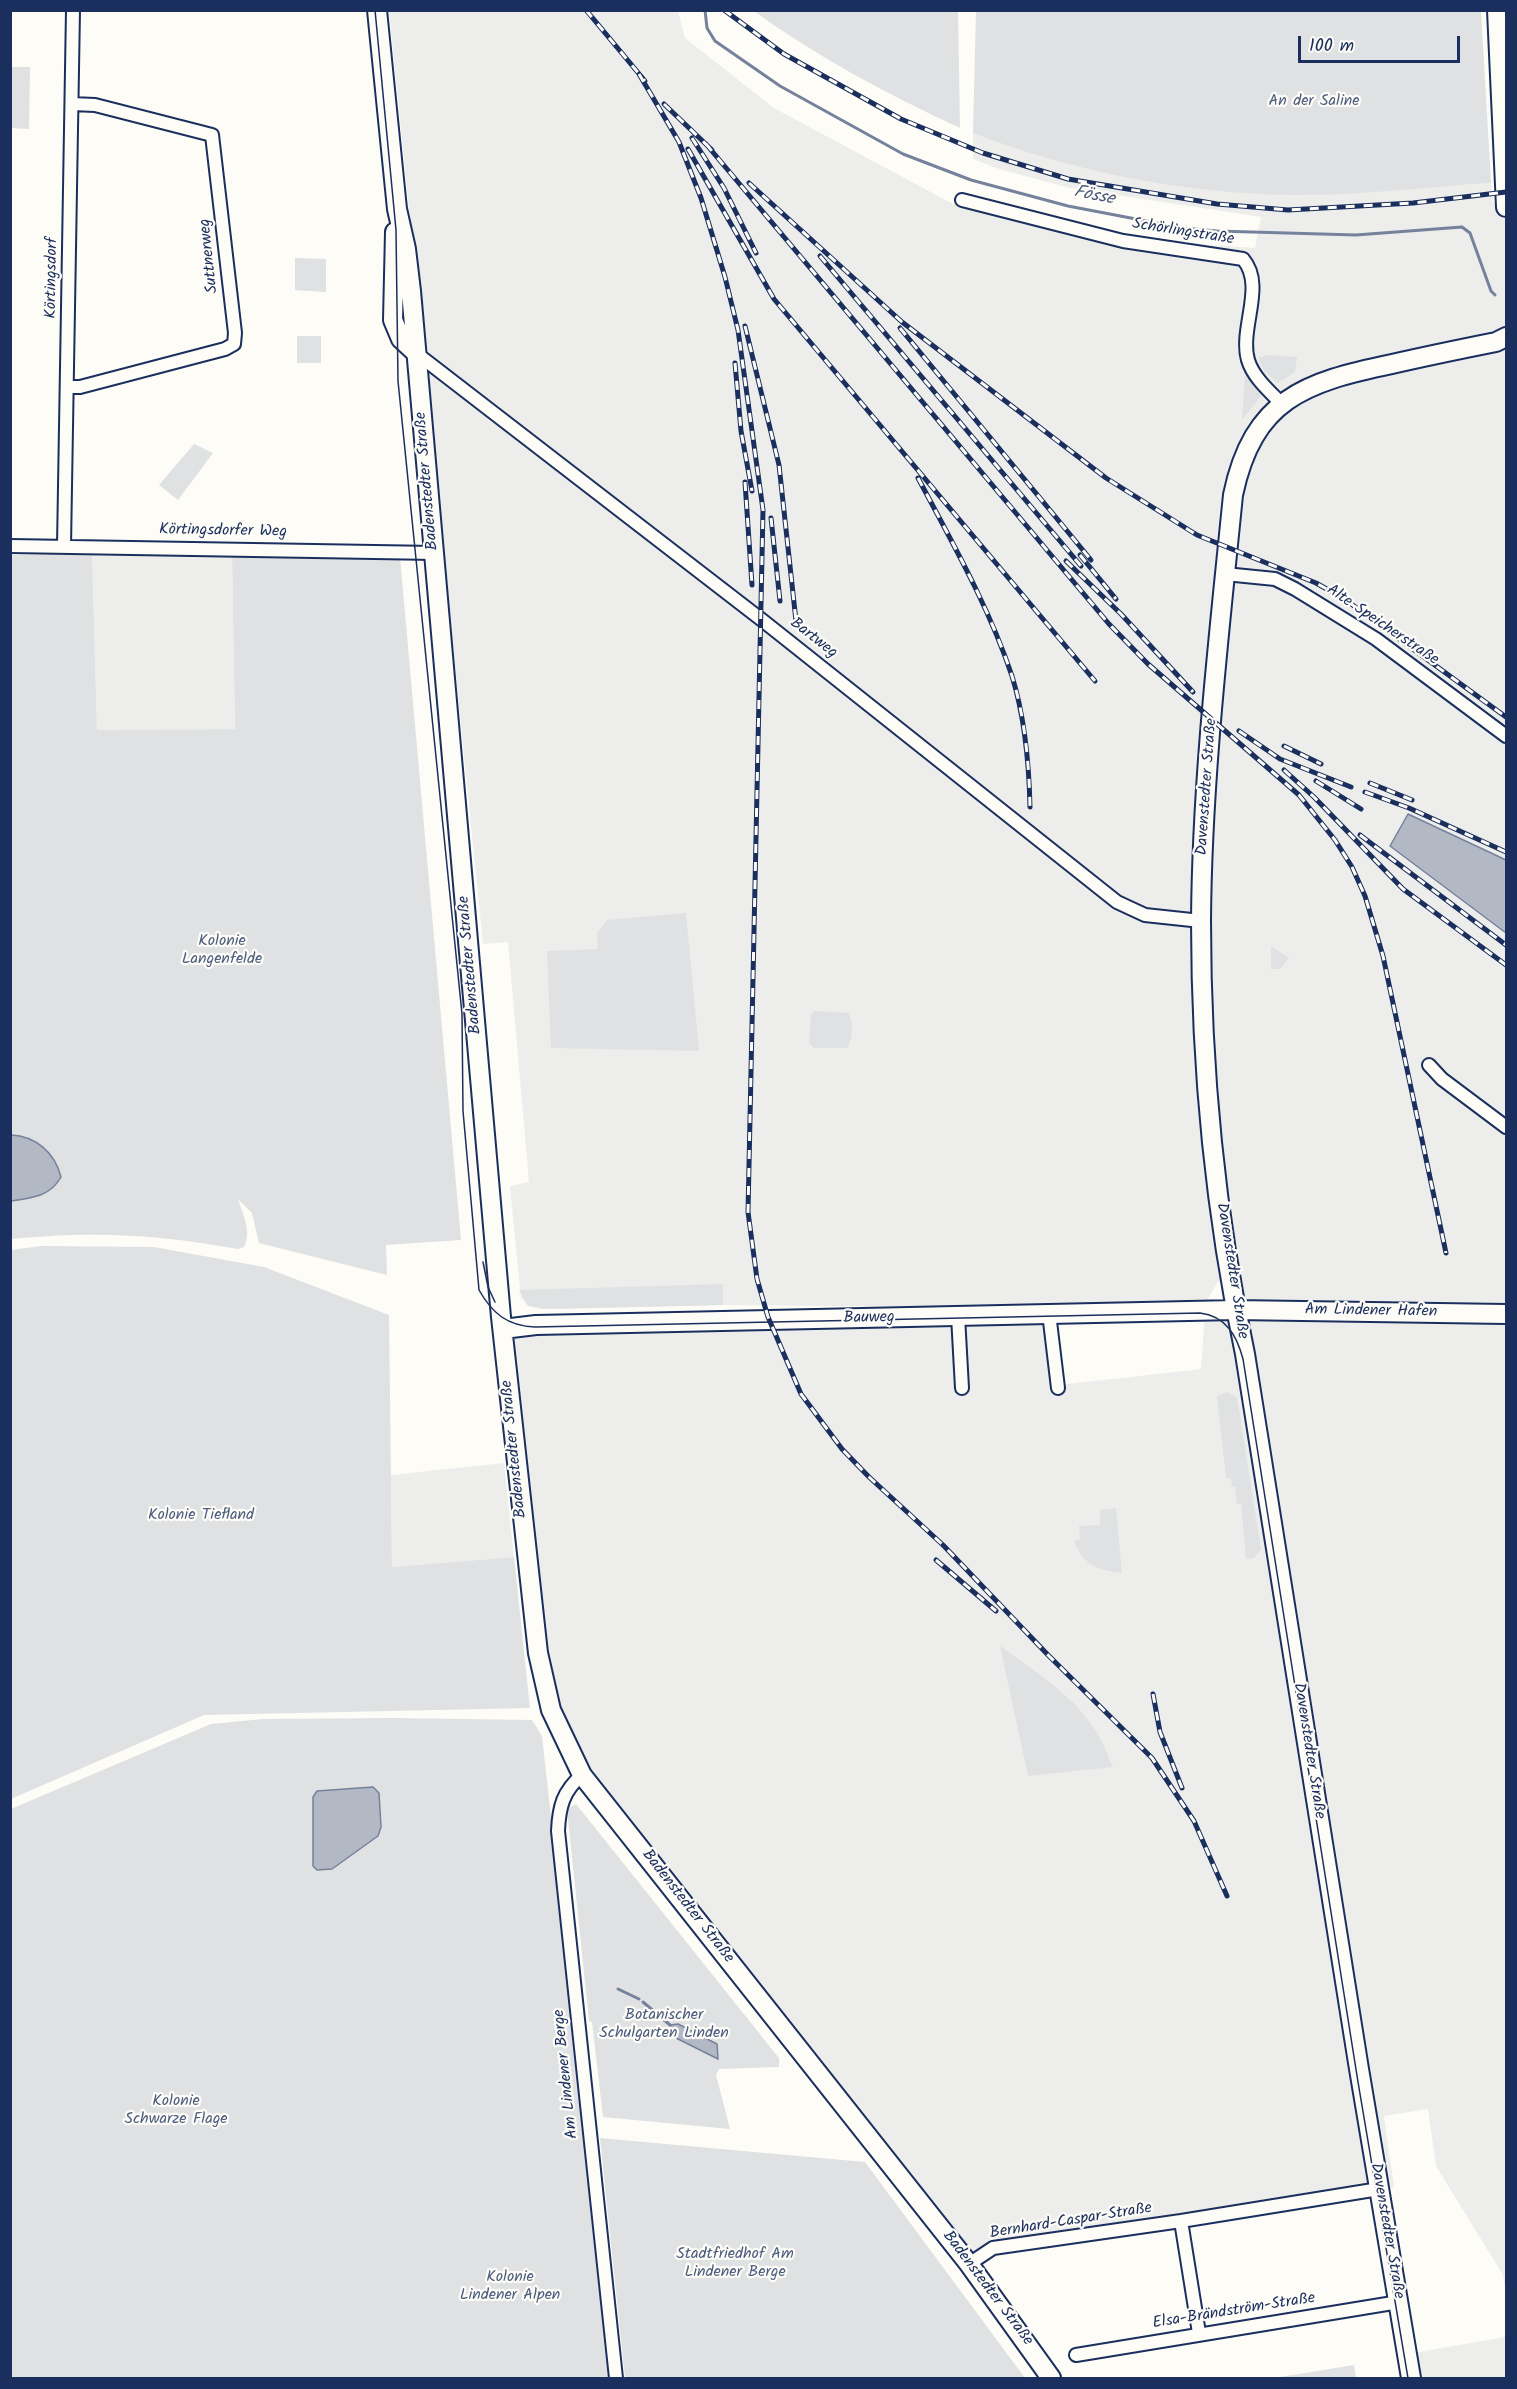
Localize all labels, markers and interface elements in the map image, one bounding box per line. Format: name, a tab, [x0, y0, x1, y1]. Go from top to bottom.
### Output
scale bar	[1301, 24, 1463, 62]
text: 100 m	[1309, 32, 1354, 61]
park label: An der Saline	[1268, 92, 1360, 112]
water label: Fösse	[1072, 182, 1116, 212]
street label: Schörlingstraße	[1131, 215, 1235, 251]
street label: Suttnerweg	[197, 218, 223, 294]
street label: Körtingsdorf	[43, 237, 63, 319]
street label: Badenstedter Straße	[412, 411, 444, 551]
street label: Körtingsdorfer Weg	[159, 521, 287, 543]
street label: Alte Speicherstraße	[1322, 581, 1442, 671]
street label: Bartweg	[786, 615, 840, 663]
street label: Davenstedter Straße	[1194, 718, 1222, 856]
street label: Badenstedter Straße	[455, 895, 487, 1035]
park label: Kolonie Langenfelde	[182, 932, 262, 970]
street label: Davenstedter Straße	[1211, 1202, 1251, 1340]
street label: Am Lindener Hafen	[1305, 1301, 1437, 1323]
street label: Bauweg	[843, 1309, 895, 1329]
street label: Badenstedter Straße	[498, 1379, 532, 1519]
park label: Kolonie Tiefland	[148, 1506, 254, 1526]
street label: Davenstedter Straße	[1288, 1682, 1328, 1820]
street label: Badenstedter Straße	[637, 1846, 737, 1968]
park label: Botanischer Schulgarten Linden	[599, 2006, 729, 2044]
street label: Am Lindener Berge	[551, 2008, 583, 2140]
park label: Kolonie Schwarze Flage	[124, 2092, 228, 2130]
street label: Davenstedter Straße	[1365, 2162, 1407, 2300]
street label: Bernhard-Caspar-Straße	[989, 2200, 1153, 2244]
street label: Badenstedter Straße	[938, 2228, 1036, 2350]
park label: Stadtfriedhof Am Lindener Berge	[676, 2245, 794, 2283]
park label: Kolonie Lindener Alpen	[460, 2268, 560, 2306]
street label: Elsa-Brändström-Straße	[1151, 2290, 1317, 2334]

